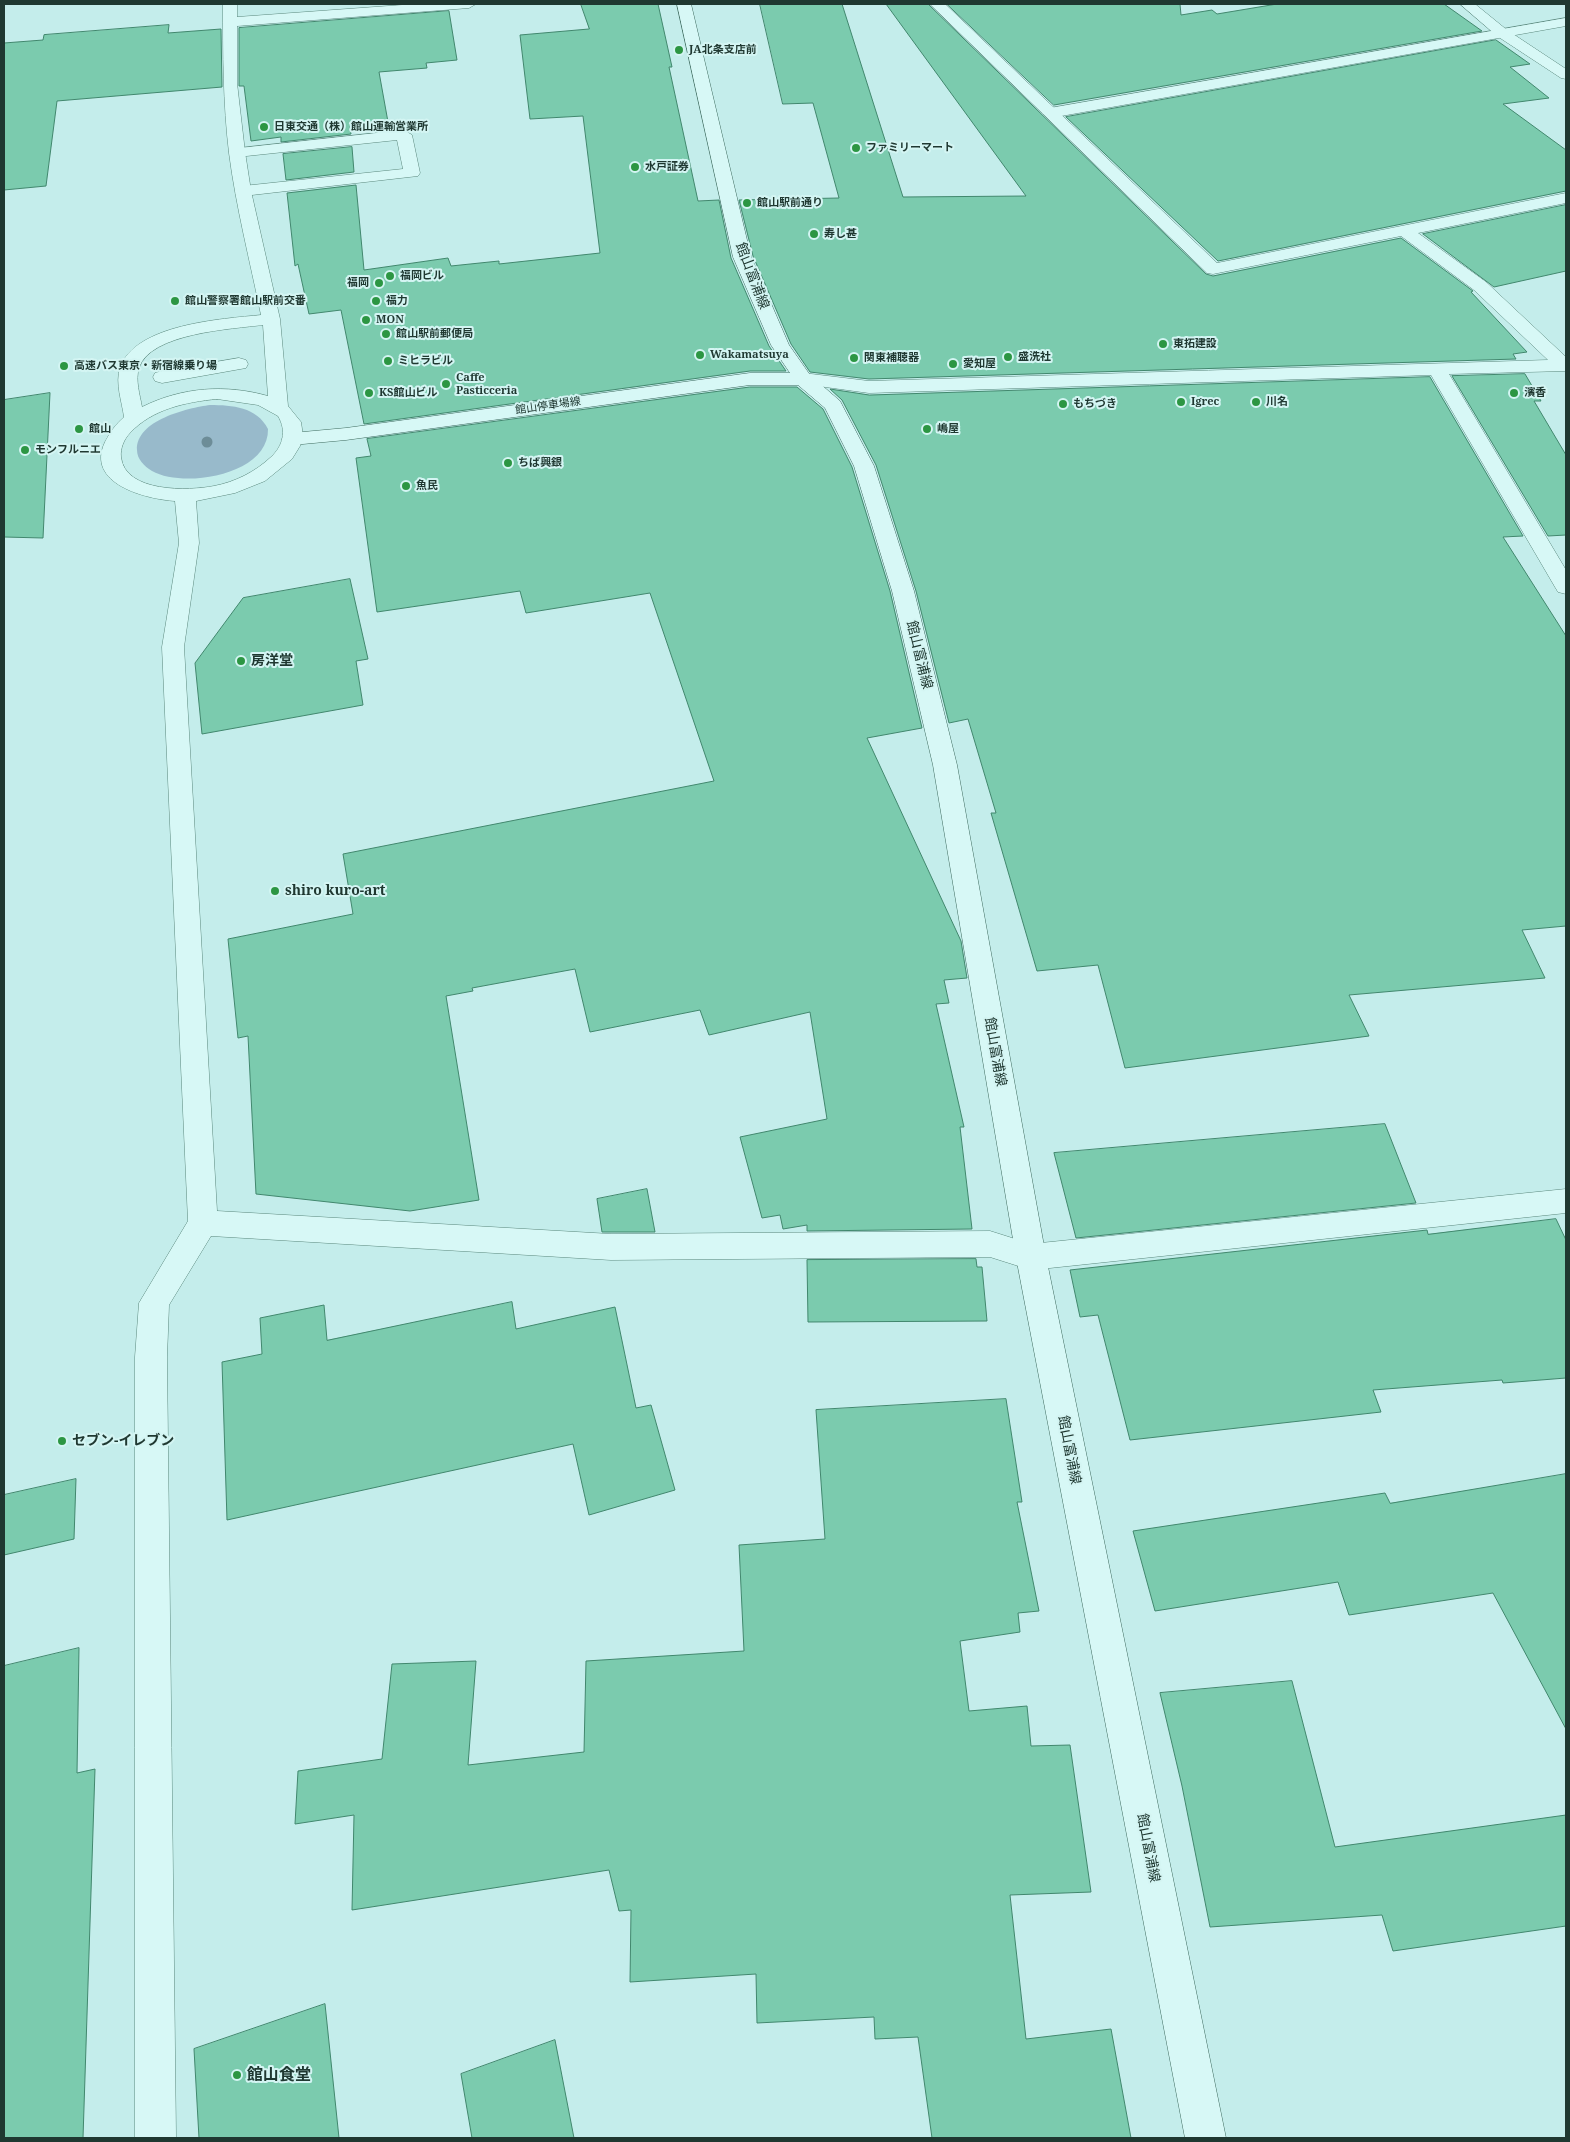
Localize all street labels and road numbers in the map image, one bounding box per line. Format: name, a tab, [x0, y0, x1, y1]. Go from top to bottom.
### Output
street label: 館山富浦線	[732, 240, 772, 312]
street label: 館山停車場線	[514, 395, 582, 417]
street label: 館山富浦線	[902, 619, 936, 691]
street label: 館山富浦線	[981, 1016, 1009, 1088]
street label: 館山富浦線	[1054, 1414, 1084, 1486]
street label: 館山富浦線	[1133, 1812, 1163, 1884]

